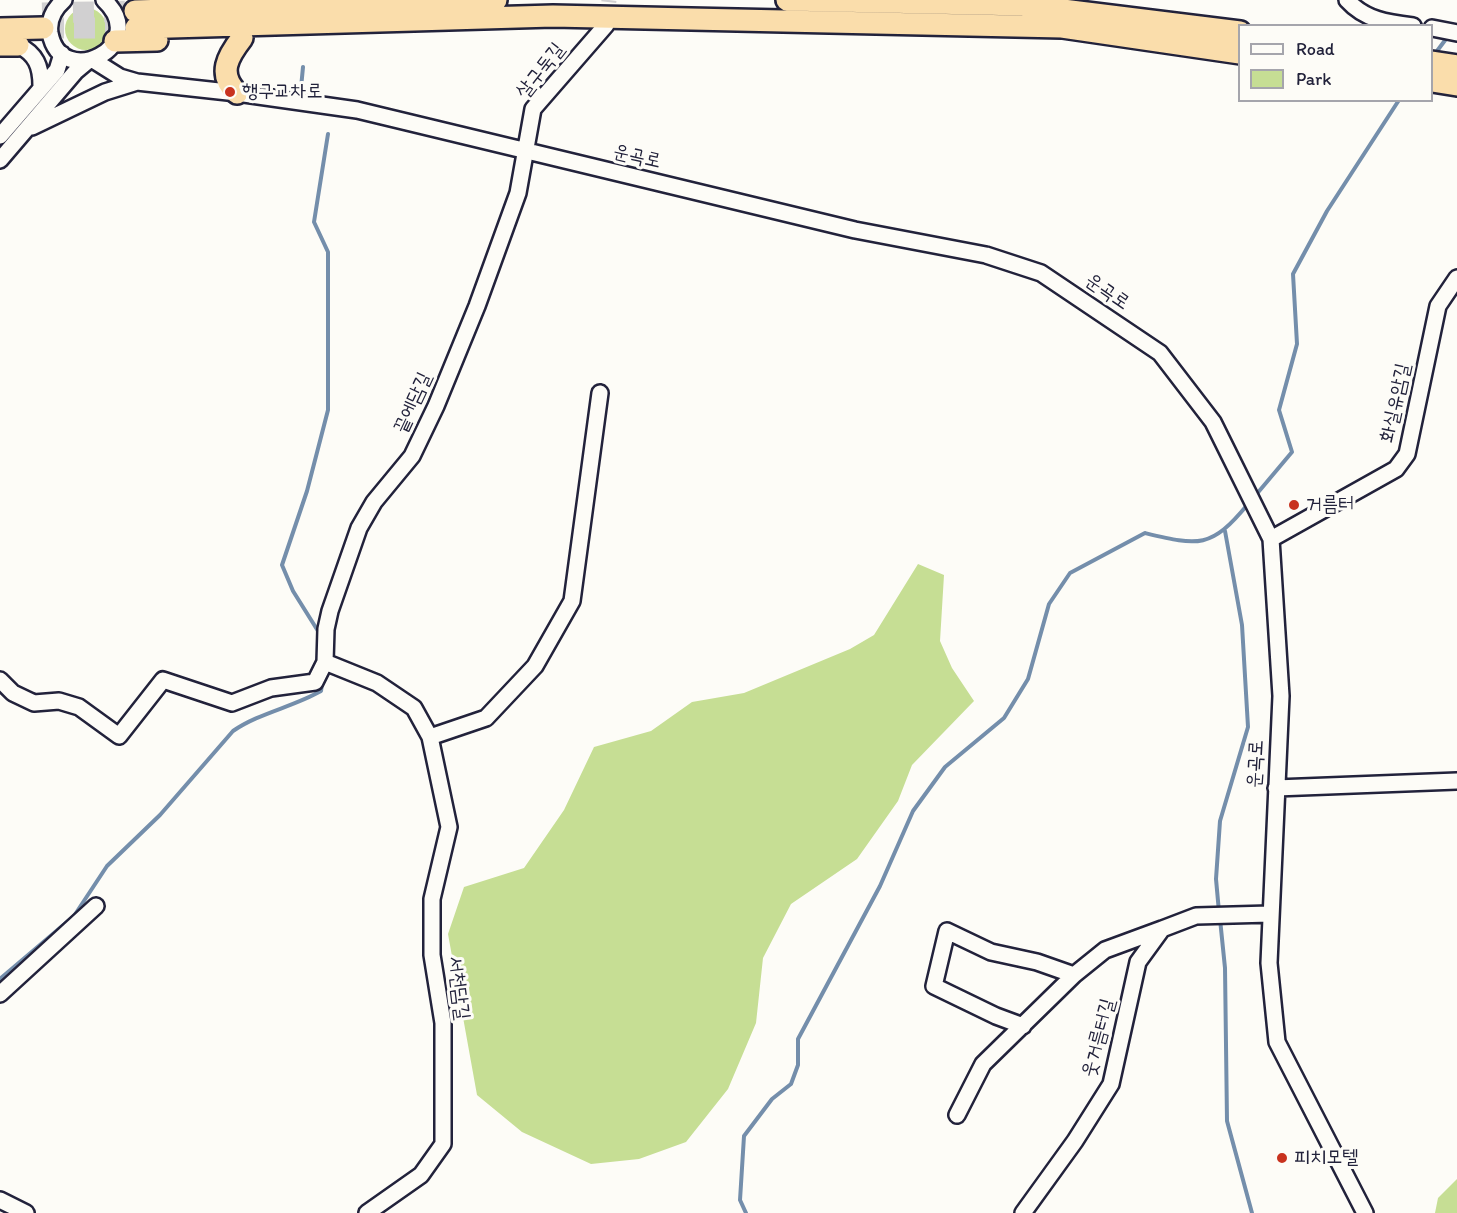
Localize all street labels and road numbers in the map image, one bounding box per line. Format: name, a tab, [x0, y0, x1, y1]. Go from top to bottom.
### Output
street label: 살구둑길	[512, 38, 570, 104]
street label: 운곡로	[611, 140, 663, 174]
street label: 운곡로	[1080, 269, 1134, 315]
street label: 화실유암길	[1376, 361, 1416, 445]
street label: 끝에담길	[389, 369, 437, 437]
street label: 운곡로	[1243, 739, 1269, 789]
street label: 서천담길	[442, 955, 474, 1021]
street label: 웃거름터길	[1077, 996, 1121, 1080]

